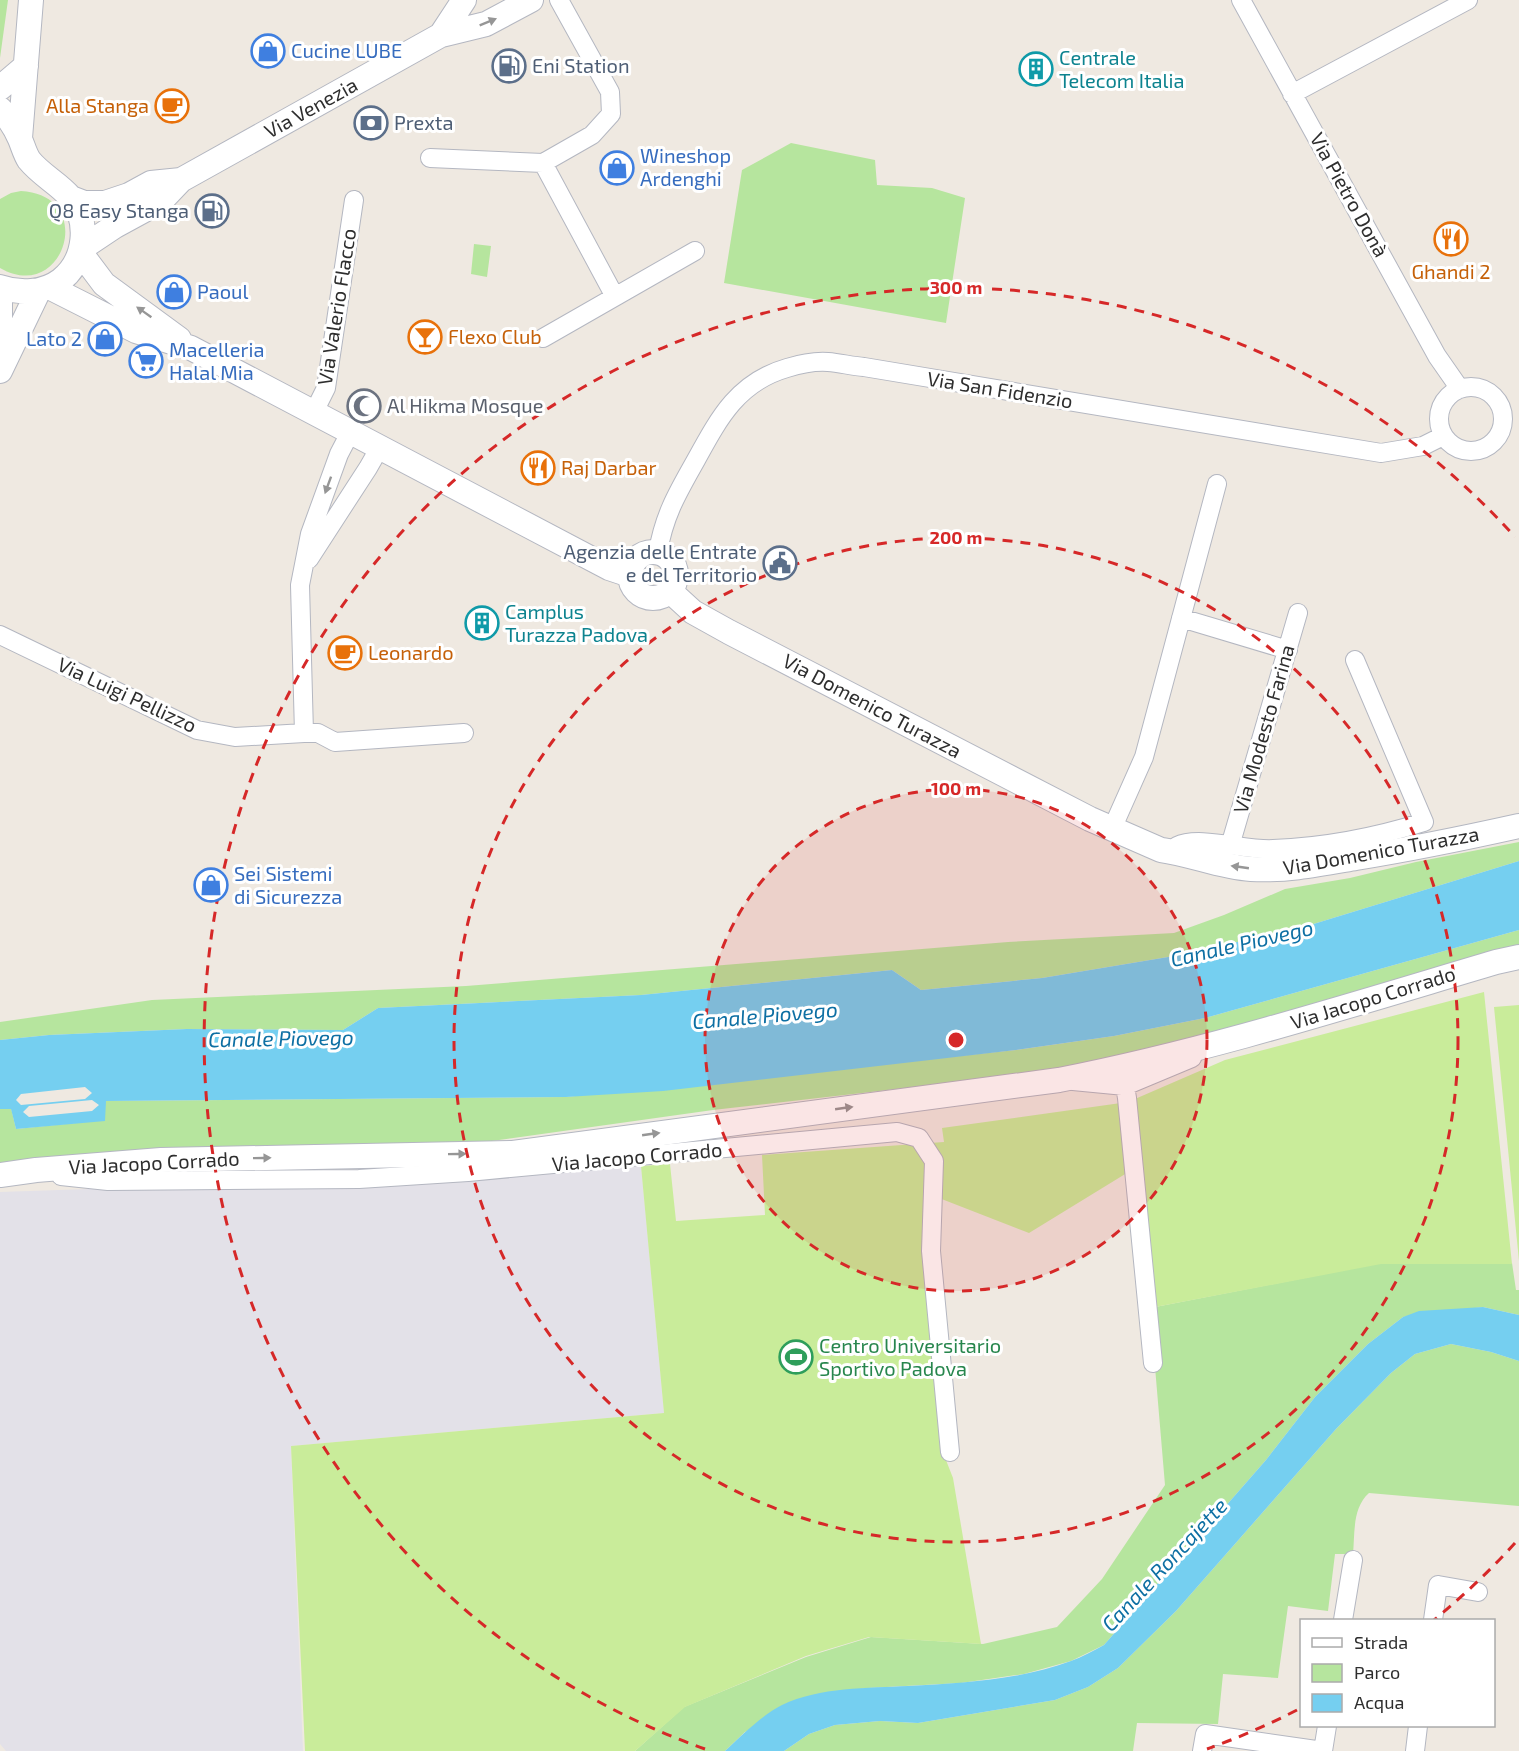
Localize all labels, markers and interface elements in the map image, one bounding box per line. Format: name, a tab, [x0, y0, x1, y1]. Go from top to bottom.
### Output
one-way arrow	[479, 17, 497, 27]
shop icon: Cucine LUBE	[250, 33, 286, 69]
place label: Cucine LUBE	[291, 38, 402, 62]
place label: Centrale Telecom Italia	[1059, 45, 1184, 92]
fuel station icon: Eni Station	[491, 48, 527, 84]
building icon: Centrale Telecom Italia	[1018, 51, 1054, 87]
place label: Eni Station	[532, 53, 630, 77]
street label: Via Venezia	[260, 72, 361, 143]
cafe icon: Alla Stanga	[154, 88, 190, 124]
place label: Alla Stanga	[46, 93, 149, 117]
bank icon: Prexta	[353, 105, 389, 141]
place label: Prexta	[394, 110, 453, 134]
street label: Via Pietro Donà	[1306, 128, 1394, 261]
place label: Wineshop Ardenghi	[640, 143, 731, 190]
shop icon: Wineshop Ardenghi	[599, 150, 635, 186]
fuel station icon: Q8 Easy Stanga	[194, 193, 230, 229]
place label: Q8 Easy Stanga	[49, 198, 189, 222]
restaurant icon: Ghandi 2	[1433, 221, 1469, 257]
street label: Via Valerio Flacco	[312, 227, 360, 387]
place label: Ghandi 2	[1412, 259, 1490, 283]
shop icon: Paoul	[156, 274, 192, 310]
text: 300 m	[930, 276, 982, 298]
place label: Paoul	[197, 279, 248, 303]
one-way arrow	[137, 306, 153, 318]
bar icon: Flexo Club	[407, 319, 443, 355]
shop icon: Lato 2	[87, 321, 123, 357]
place label: Flexo Club	[448, 324, 542, 348]
place label: Lato 2	[26, 326, 82, 350]
place label: Macelleria Halal Mia	[169, 337, 264, 384]
supermarket icon: Macelleria Halal Mia	[128, 343, 164, 379]
street label: Via San Fidenzio	[926, 366, 1075, 412]
mosque icon: Al Hikma Mosque	[346, 388, 382, 424]
place label: Al Hikma Mosque	[387, 393, 543, 417]
restaurant icon: Raj Darbar	[520, 450, 556, 486]
place label: Raj Darbar	[561, 455, 656, 479]
one-way arrow	[322, 476, 332, 494]
text: 200 m	[930, 526, 982, 548]
place label: Agenzia delle Entrate e del Territorio	[563, 539, 757, 586]
public building icon: Agenzia delle Entrate e del Territorio	[762, 545, 798, 581]
place label: Camplus Turazza Padova	[505, 599, 648, 646]
building icon: Camplus Turazza Padova	[464, 605, 500, 641]
cafe icon: Leonardo	[327, 635, 363, 671]
place label: Leonardo	[368, 640, 454, 664]
street label: Via Modesto Farina	[1227, 642, 1299, 816]
street label: Via Domenico Turazza	[779, 648, 966, 762]
street label: Via Luigi Pellizzo	[54, 651, 201, 737]
text: 100 m	[931, 777, 981, 799]
street label: Via Domenico Turazza	[1281, 821, 1481, 879]
place label: Sei Sistemi di Sicurezza	[234, 861, 342, 908]
one-way arrow	[1231, 863, 1250, 872]
shop icon: Sei Sistemi di Sicurezza	[193, 867, 229, 903]
water label: Canale Piovego	[1168, 914, 1315, 971]
street label: Via Jacopo Corrado	[1287, 961, 1458, 1034]
water label: Canale Piovego	[691, 996, 839, 1033]
water label: Canale Piovego	[208, 1024, 354, 1051]
centre of rings	[946, 1030, 966, 1050]
one-way arrow	[835, 1104, 854, 1113]
one-way arrow	[642, 1130, 661, 1139]
street label: Via Jacopo Corrado	[551, 1137, 723, 1175]
street label: Via Jacopo Corrado	[68, 1146, 240, 1178]
one-way arrow	[448, 1149, 467, 1159]
one-way arrow	[253, 1153, 272, 1163]
place label: Centro Universitario Sportivo Padova	[819, 1333, 1001, 1380]
sports icon: Centro Universitario Sportivo Padova	[778, 1339, 814, 1375]
water label: Canale Roncajette	[1096, 1492, 1233, 1636]
legend	[1300, 1619, 1495, 1727]
text: Strada	[1354, 1631, 1408, 1653]
text: Parco	[1354, 1661, 1400, 1683]
text: Acqua	[1354, 1691, 1404, 1713]

